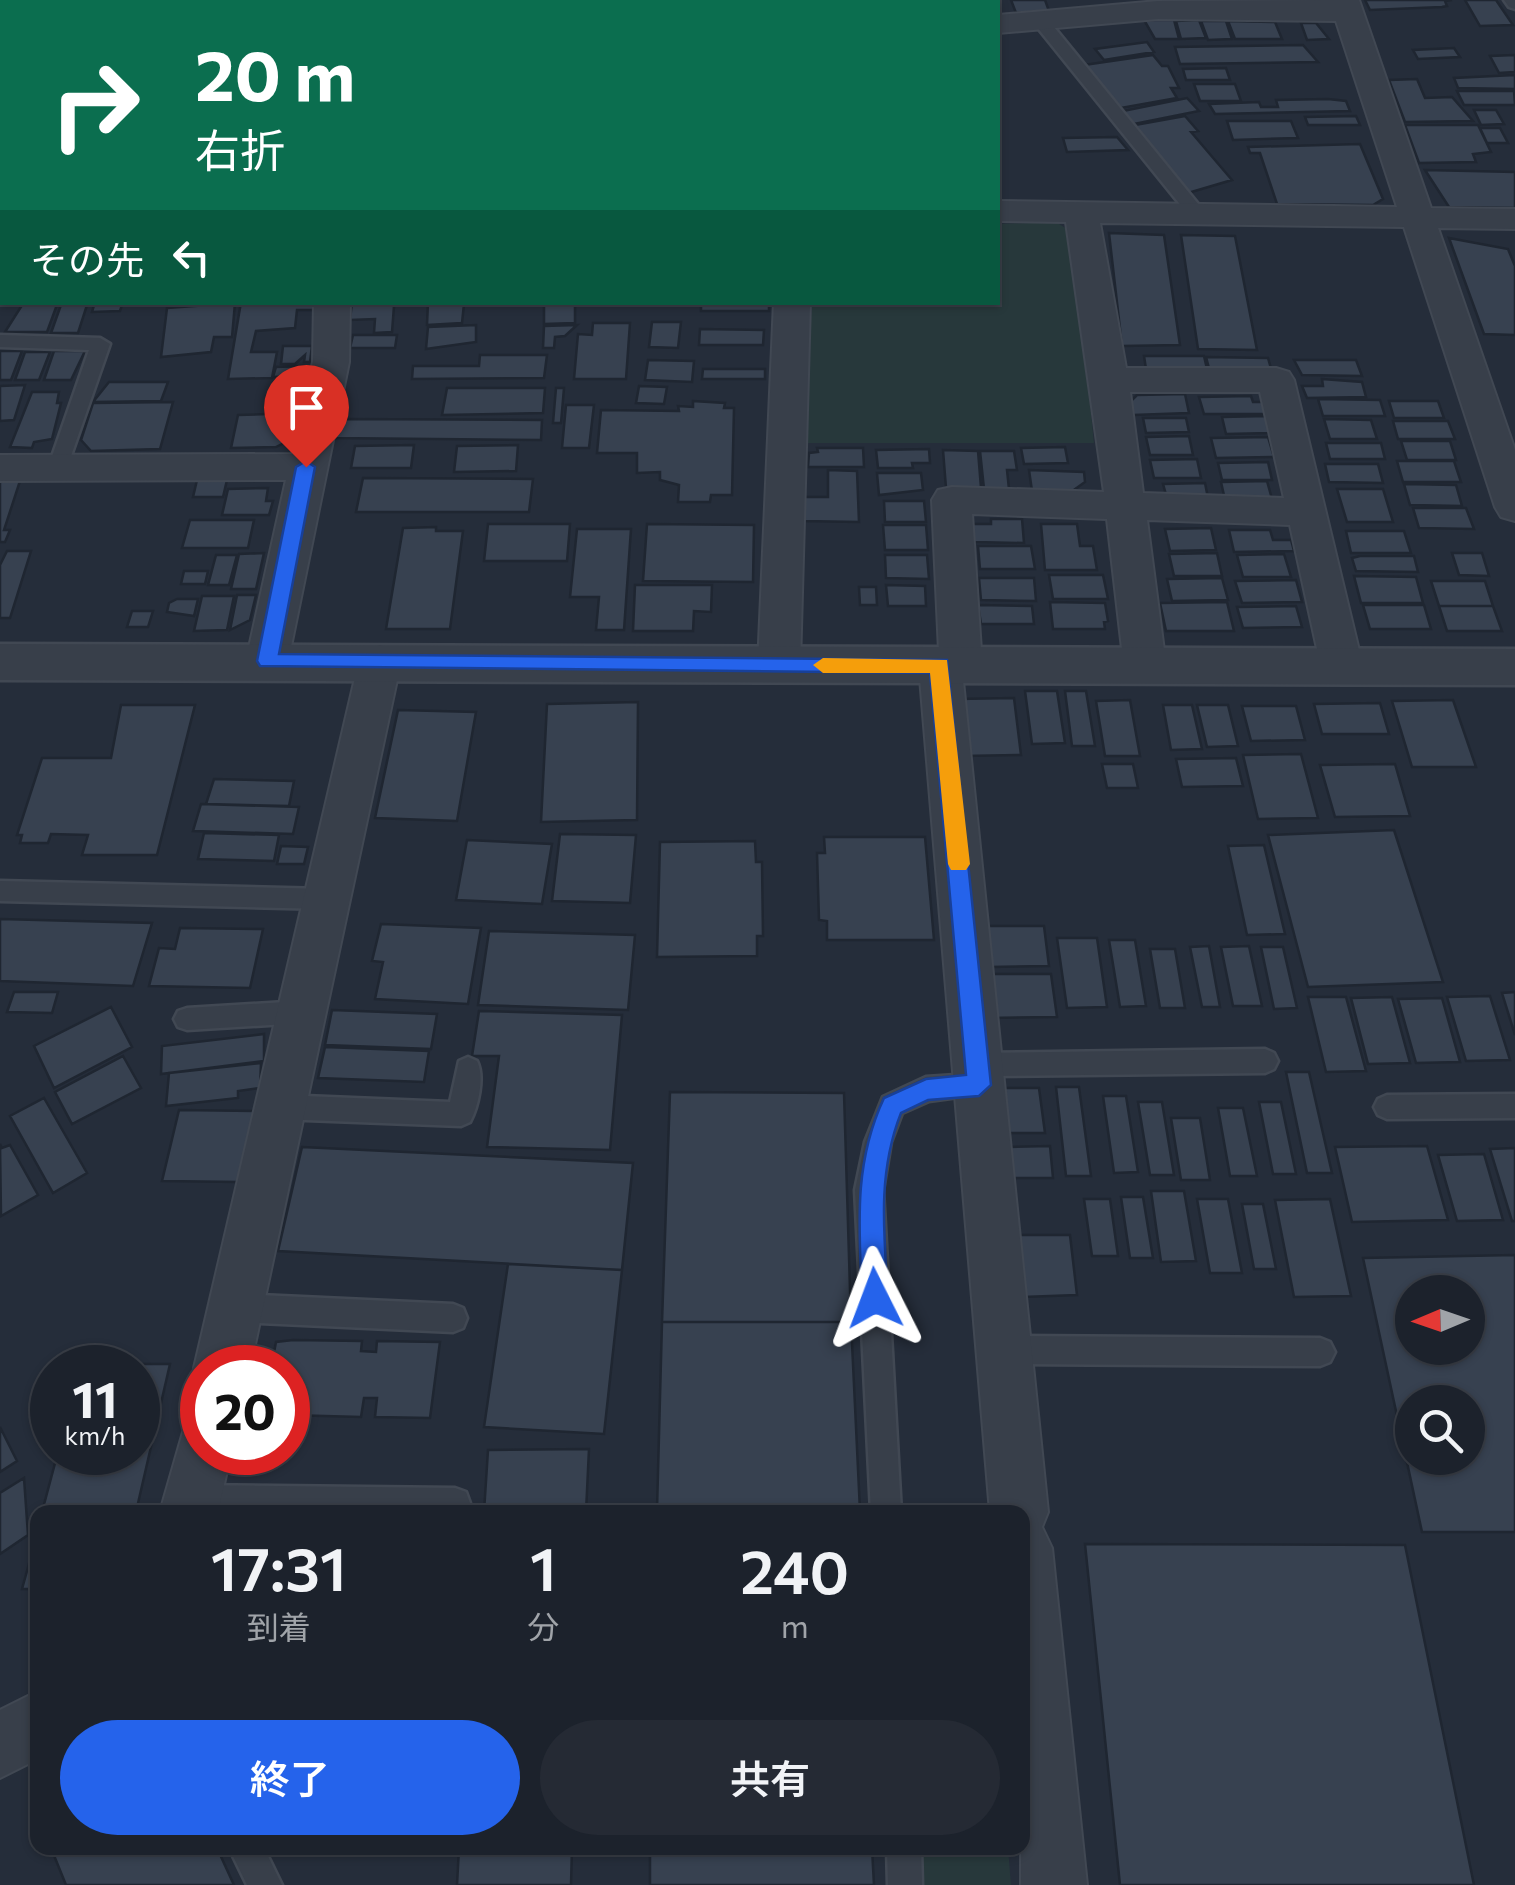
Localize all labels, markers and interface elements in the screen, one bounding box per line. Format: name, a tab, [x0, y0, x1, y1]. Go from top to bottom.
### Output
text: 20 m	[195, 30, 355, 115]
icon: right	[30, 40, 160, 170]
text: 右折	[195, 121, 285, 176]
icon: left	[164, 230, 219, 285]
text: その先	[30, 235, 144, 282]
pin	[264, 365, 349, 468]
icon: arrive	[279, 380, 334, 435]
position arrow	[823, 1246, 927, 1350]
north arrow	[1395, 1275, 1485, 1365]
map controls	[1395, 1275, 1485, 1475]
speed limit sign: 20	[180, 1345, 310, 1475]
text: 11	[72, 1367, 118, 1428]
button: search	[1395, 1385, 1485, 1475]
text: km/h	[65, 1420, 125, 1450]
text: 17:31	[211, 1530, 347, 1603]
text: 1	[530, 1530, 557, 1603]
text: 240	[740, 1533, 849, 1606]
text: m	[781, 1605, 809, 1645]
text: 到着	[247, 1606, 311, 1646]
text: 分	[527, 1606, 559, 1646]
button: 終了	[60, 1720, 520, 1835]
button: 共有	[540, 1720, 1000, 1835]

